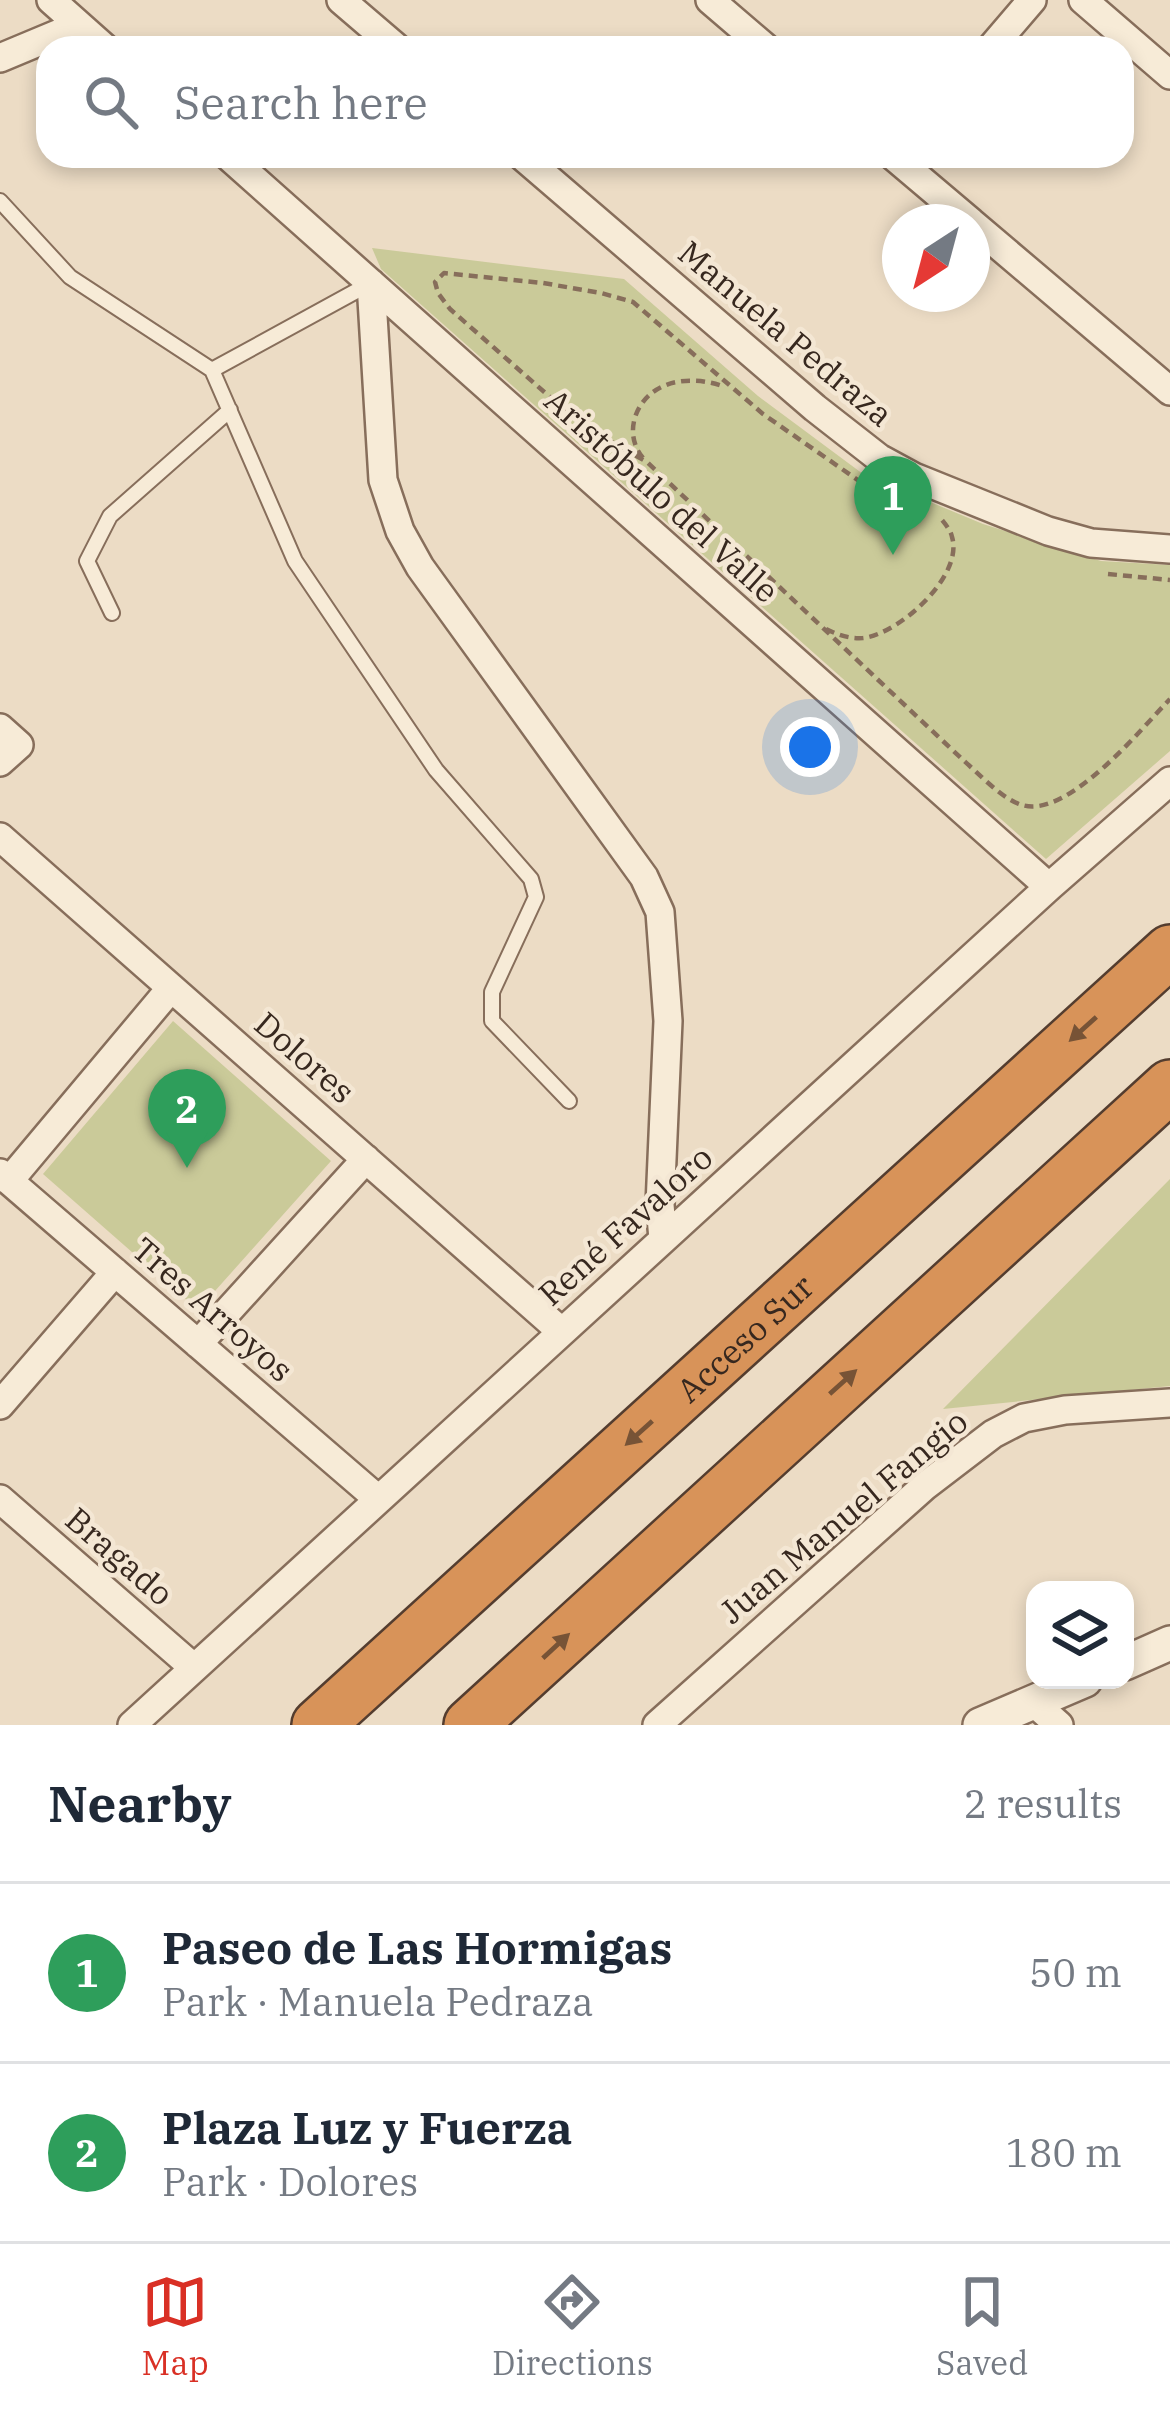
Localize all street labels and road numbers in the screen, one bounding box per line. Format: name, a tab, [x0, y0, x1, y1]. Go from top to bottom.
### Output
street label: Manuela Pedraza	[670, 231, 902, 435]
street label: Aristóbulo del Valle	[536, 378, 788, 612]
street label: Dolores	[246, 1002, 364, 1112]
street label: René Favaloro	[529, 1136, 721, 1314]
street label: Tres Arroyos	[124, 1227, 302, 1391]
street label: Acceso Sur	[667, 1264, 822, 1411]
street label: Juan Manuel Fangio	[710, 1400, 976, 1632]
street label: Bragado	[57, 1497, 183, 1615]

